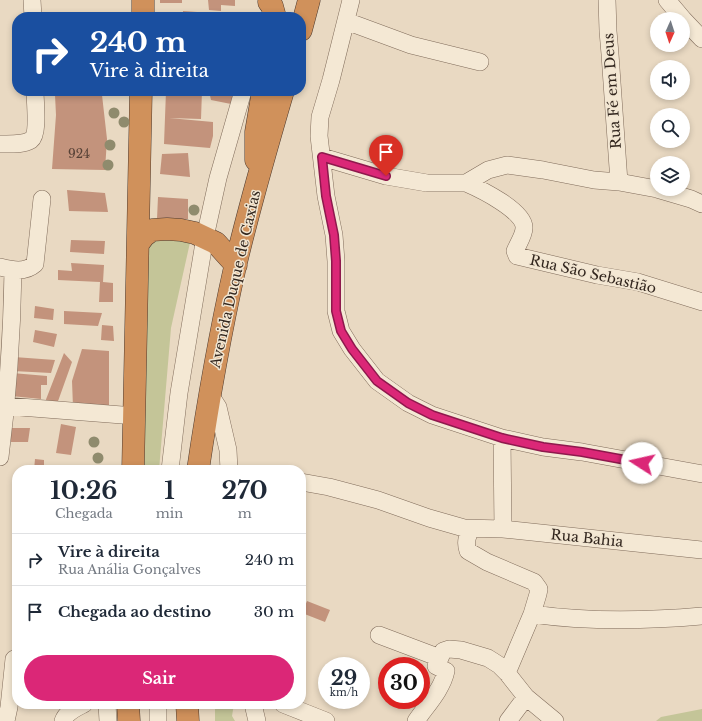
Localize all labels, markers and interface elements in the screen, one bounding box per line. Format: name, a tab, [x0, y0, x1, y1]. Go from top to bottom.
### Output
north arrow	[650, 12, 690, 52]
map controls	[650, 12, 690, 196]
text: 240 m	[90, 25, 186, 60]
icon: right	[24, 28, 76, 80]
street label: Rua Fé em Deus	[599, 32, 625, 150]
text: Vire à direita	[90, 60, 209, 82]
button: sound	[650, 60, 690, 100]
button: search	[650, 108, 690, 148]
pin	[369, 135, 403, 176]
icon: arrive	[375, 141, 397, 163]
house number: 924	[68, 146, 90, 161]
button: layers	[650, 156, 690, 196]
street label: Avenida Duque de Caxias	[206, 188, 264, 371]
street label: Rua São Sebastião	[528, 251, 658, 297]
position arrow	[621, 442, 663, 484]
text: 10:26	[50, 476, 118, 505]
text: 1	[164, 476, 175, 505]
text: 270	[222, 476, 268, 505]
text: Chegada	[55, 505, 113, 522]
text: min	[156, 505, 183, 522]
text: m	[238, 505, 252, 522]
street label: Rua Bahia	[550, 525, 624, 551]
text: Vire à direita	[58, 542, 160, 561]
icon: right	[24, 549, 46, 571]
text: 240 m	[245, 550, 294, 569]
text: Rua Anália Gonçalves	[58, 561, 201, 578]
icon: arrive	[24, 601, 46, 623]
text: Chegada ao destino	[58, 602, 211, 621]
text: 30 m	[254, 602, 294, 621]
button: Sair	[24, 655, 294, 701]
speed limit sign: 30	[378, 657, 430, 709]
text: 29	[331, 666, 357, 690]
text: km/h	[330, 686, 358, 699]

